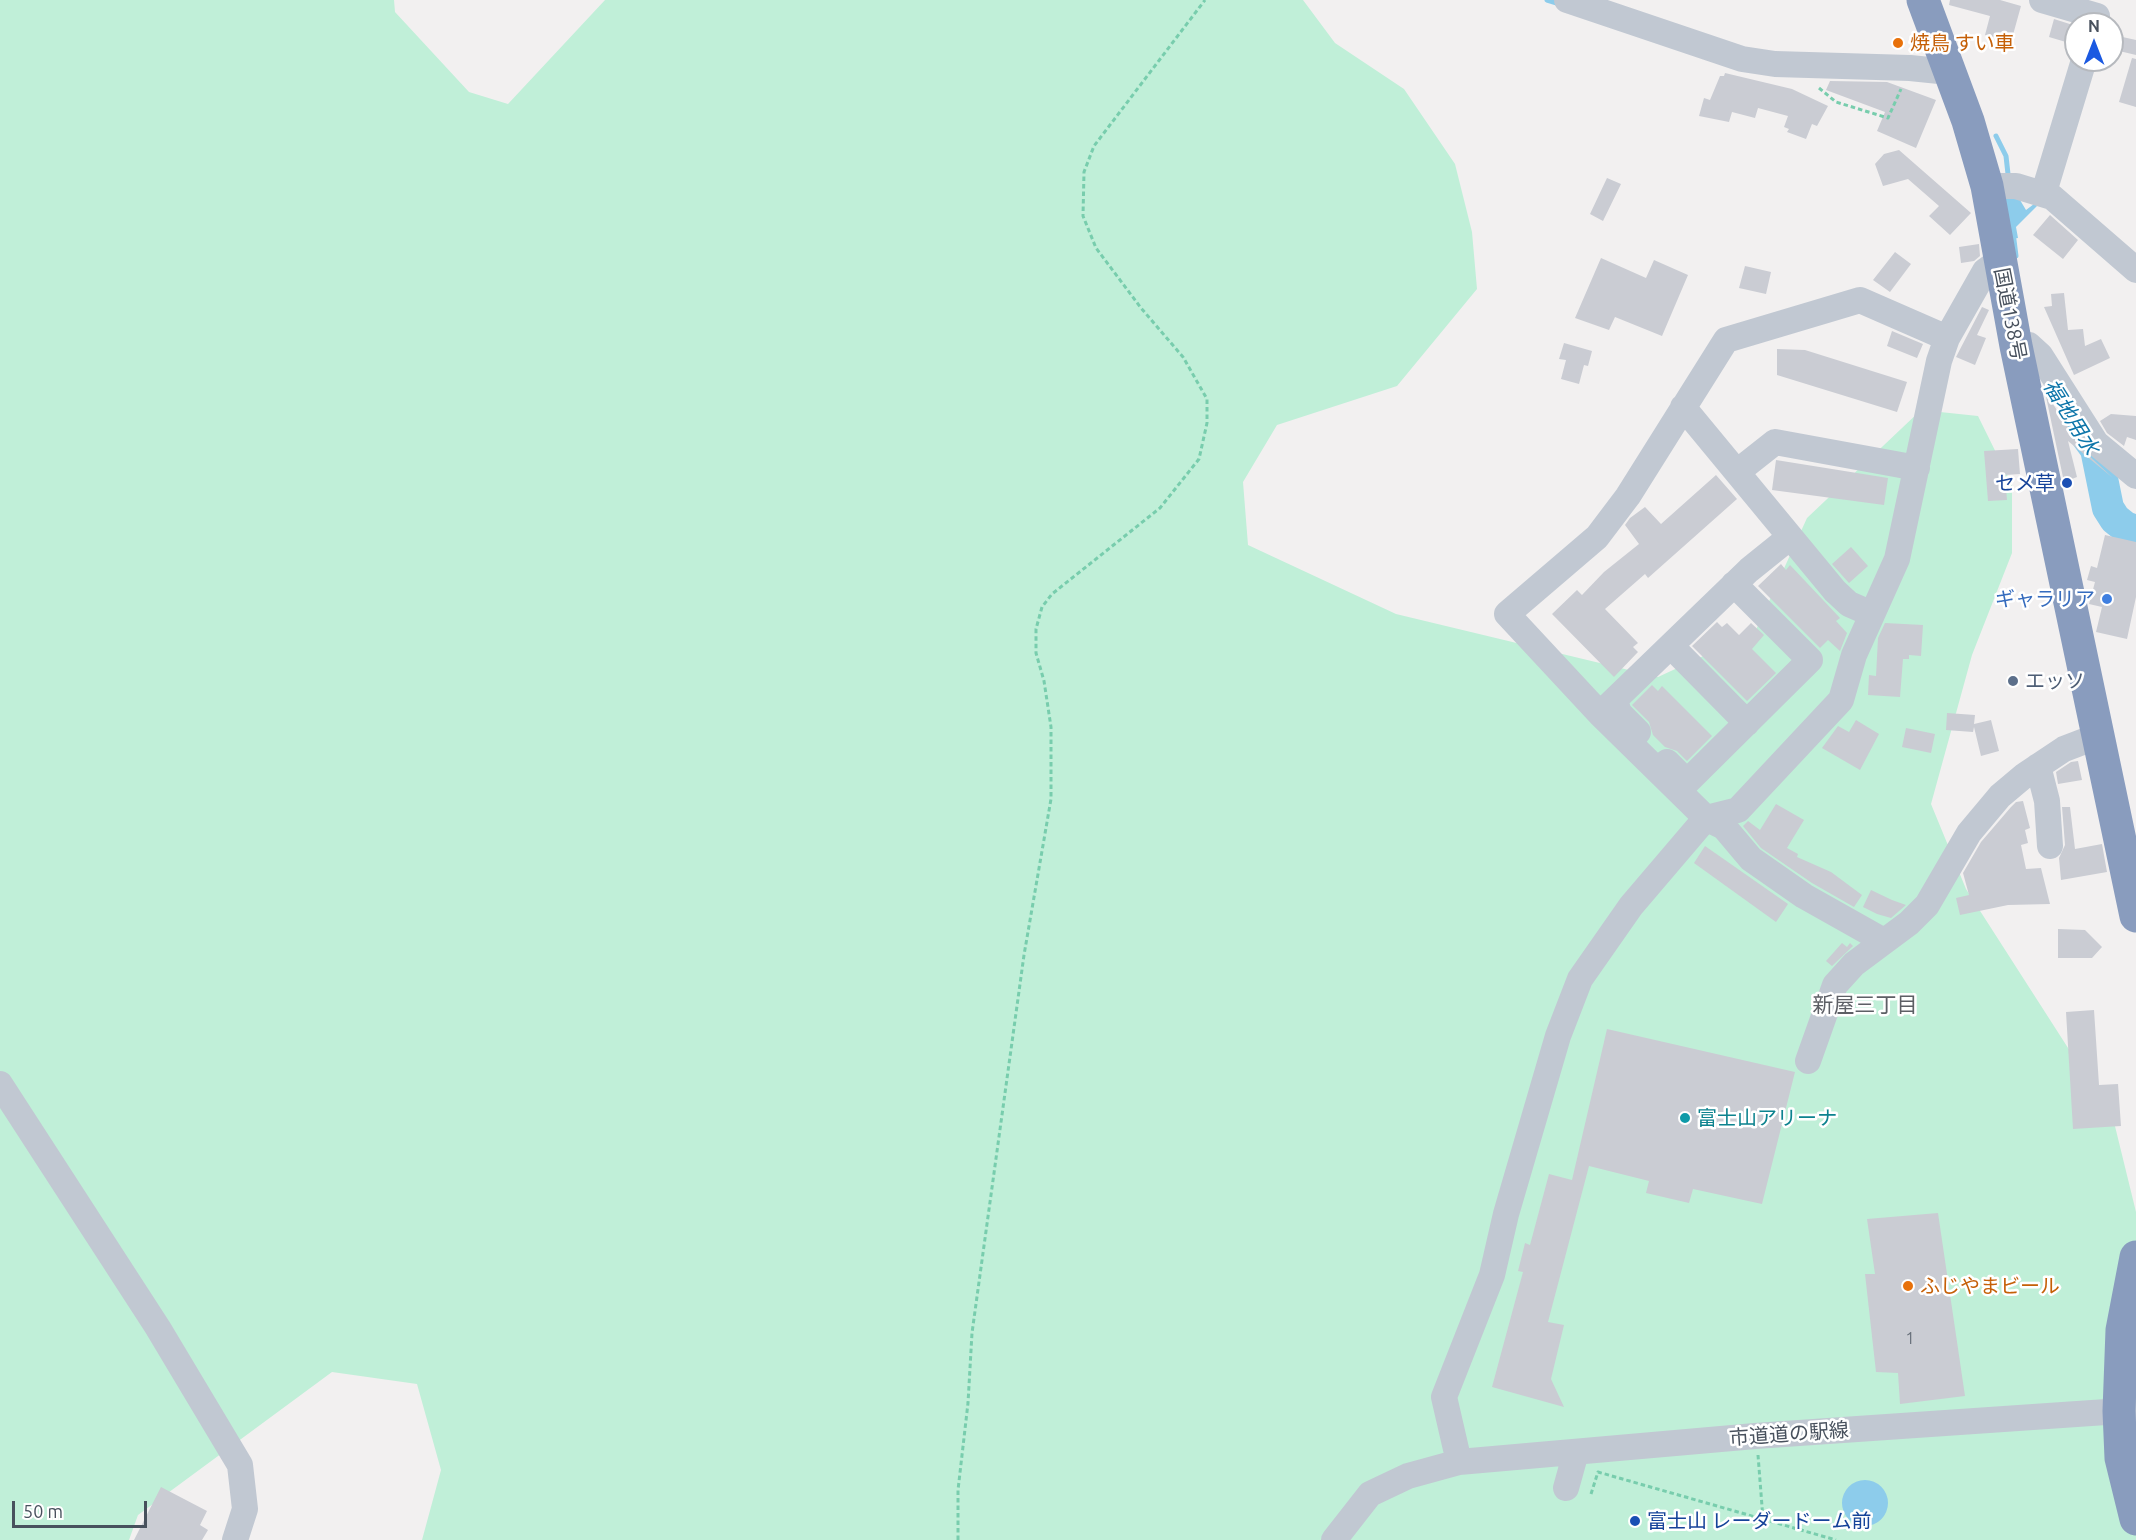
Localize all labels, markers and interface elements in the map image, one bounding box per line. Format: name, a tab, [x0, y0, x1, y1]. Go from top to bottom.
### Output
north arrow	[2064, 12, 2124, 72]
text: N	[2088, 17, 2100, 35]
place label: 焼鳥 すい車	[1910, 31, 2015, 55]
marker: 焼鳥 すい車	[1891, 36, 1905, 50]
street label: 国道138号	[1989, 266, 2031, 362]
water label: 福地用水	[2038, 375, 2104, 459]
place label: セメ草	[1995, 471, 2055, 495]
marker: セメ草	[2060, 476, 2074, 490]
place label: ギャラリア	[1995, 587, 2095, 611]
marker: ギャラリア	[2100, 592, 2114, 606]
place label: エッソ	[2025, 669, 2085, 693]
marker: エッソ	[2006, 674, 2020, 688]
district label: 新屋三丁目	[1813, 992, 1917, 1018]
place label: 富士山アリーナ	[1697, 1106, 1837, 1130]
marker: 富士山アリーナ	[1678, 1111, 1692, 1125]
place label: ふじやまビール	[1920, 1274, 2060, 1298]
marker: ふじやまビール	[1901, 1279, 1915, 1293]
house number: 1	[1905, 1329, 1915, 1349]
street label: 市道道の駅線	[1728, 1418, 1850, 1450]
scale bar	[15, 1489, 150, 1527]
text: 50 m	[23, 1501, 63, 1521]
place label: 富士山 レーダードーム前	[1647, 1509, 1872, 1533]
marker: 富士山 レーダードーム前	[1628, 1514, 1642, 1528]

